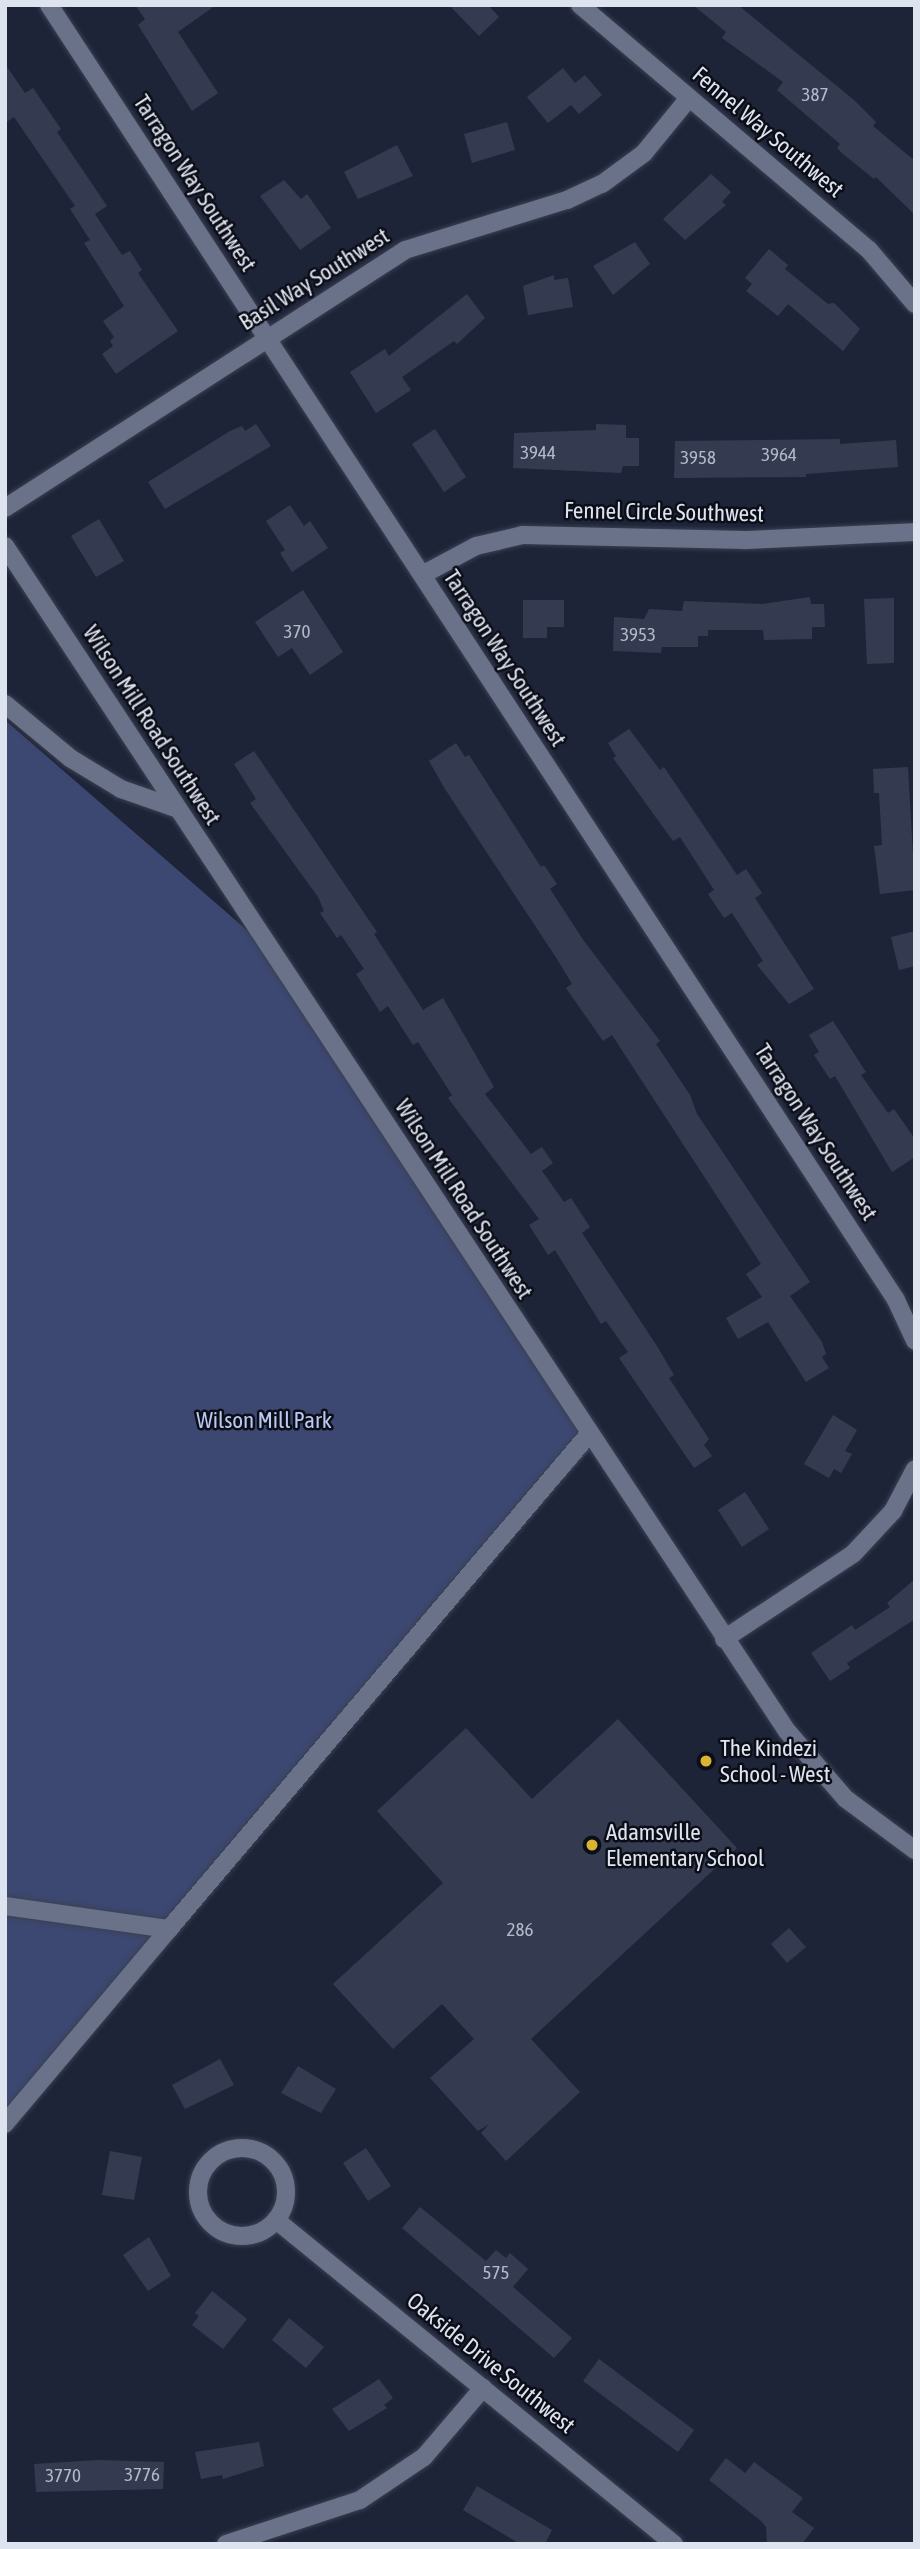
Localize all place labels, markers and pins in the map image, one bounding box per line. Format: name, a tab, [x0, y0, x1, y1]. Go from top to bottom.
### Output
place label: The Kindezi School - West	[720, 1734, 830, 1788]
marker: The Kindezi School - West	[698, 1753, 714, 1769]
place label: Adamsville Elementary School	[606, 1818, 764, 1872]
marker: Adamsville Elementary School	[584, 1837, 600, 1853]

